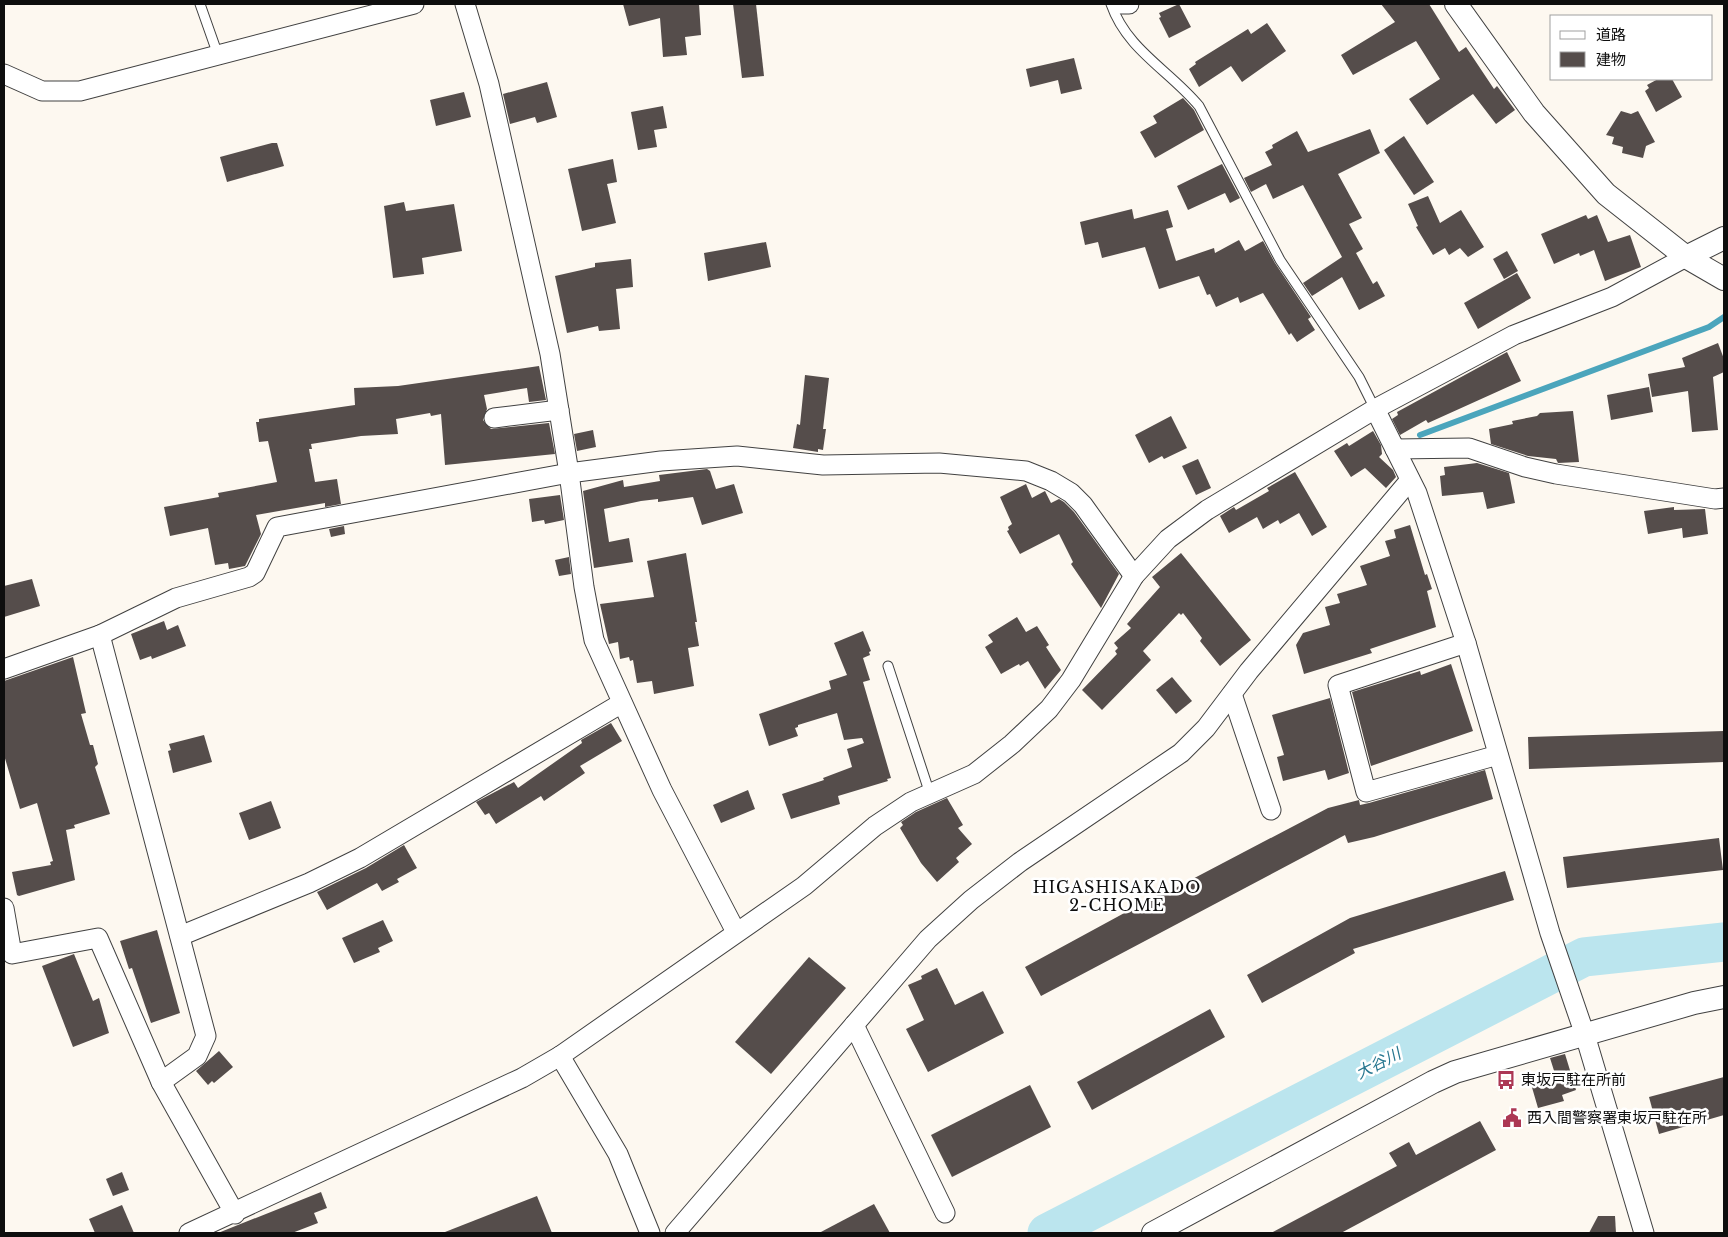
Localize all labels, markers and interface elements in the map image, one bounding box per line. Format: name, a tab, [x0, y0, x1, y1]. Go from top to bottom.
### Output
legend	[1550, 15, 1713, 80]
text: 道路	[1596, 25, 1626, 44]
text: 建物	[1596, 50, 1626, 69]
district label: HIGASHISAKADO 2-CHOME	[1033, 877, 1201, 915]
water label: 大谷川	[1352, 1042, 1406, 1083]
bus stop icon: 東坂戸駐在所前	[1495, 1069, 1517, 1091]
place label: 東坂戸駐在所前	[1521, 1070, 1626, 1089]
public building icon: 西入間警察署東坂戸駐在所	[1501, 1107, 1523, 1129]
place label: 西入間警察署東坂戸駐在所	[1527, 1108, 1707, 1127]

